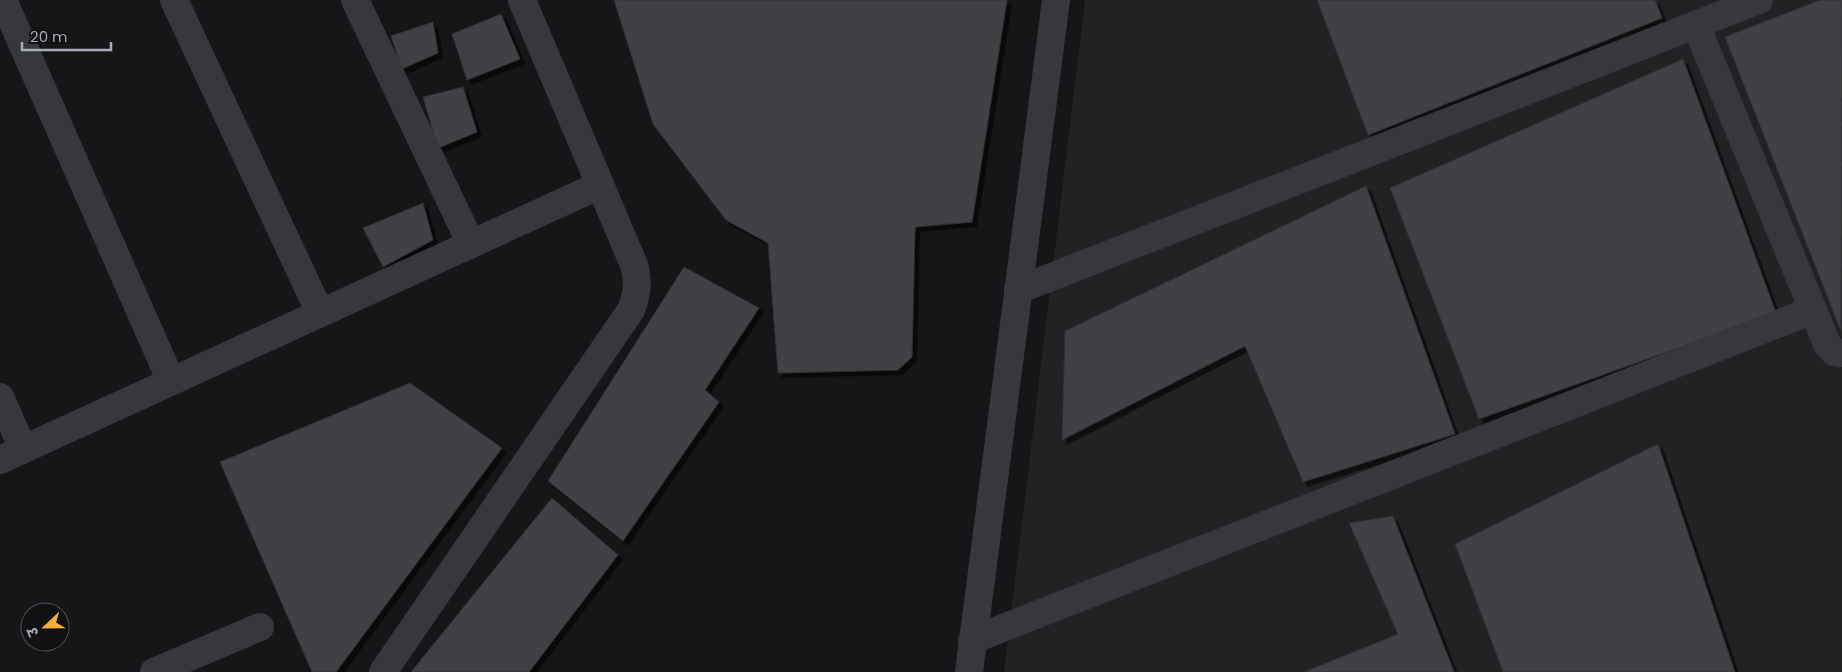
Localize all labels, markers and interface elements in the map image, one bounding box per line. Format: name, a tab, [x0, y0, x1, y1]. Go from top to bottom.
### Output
scale bar	[22, 20, 111, 52]
text: 20 m	[30, 26, 68, 47]
north arrow	[20, 602, 70, 652]
text: उ	[22, 623, 44, 640]

